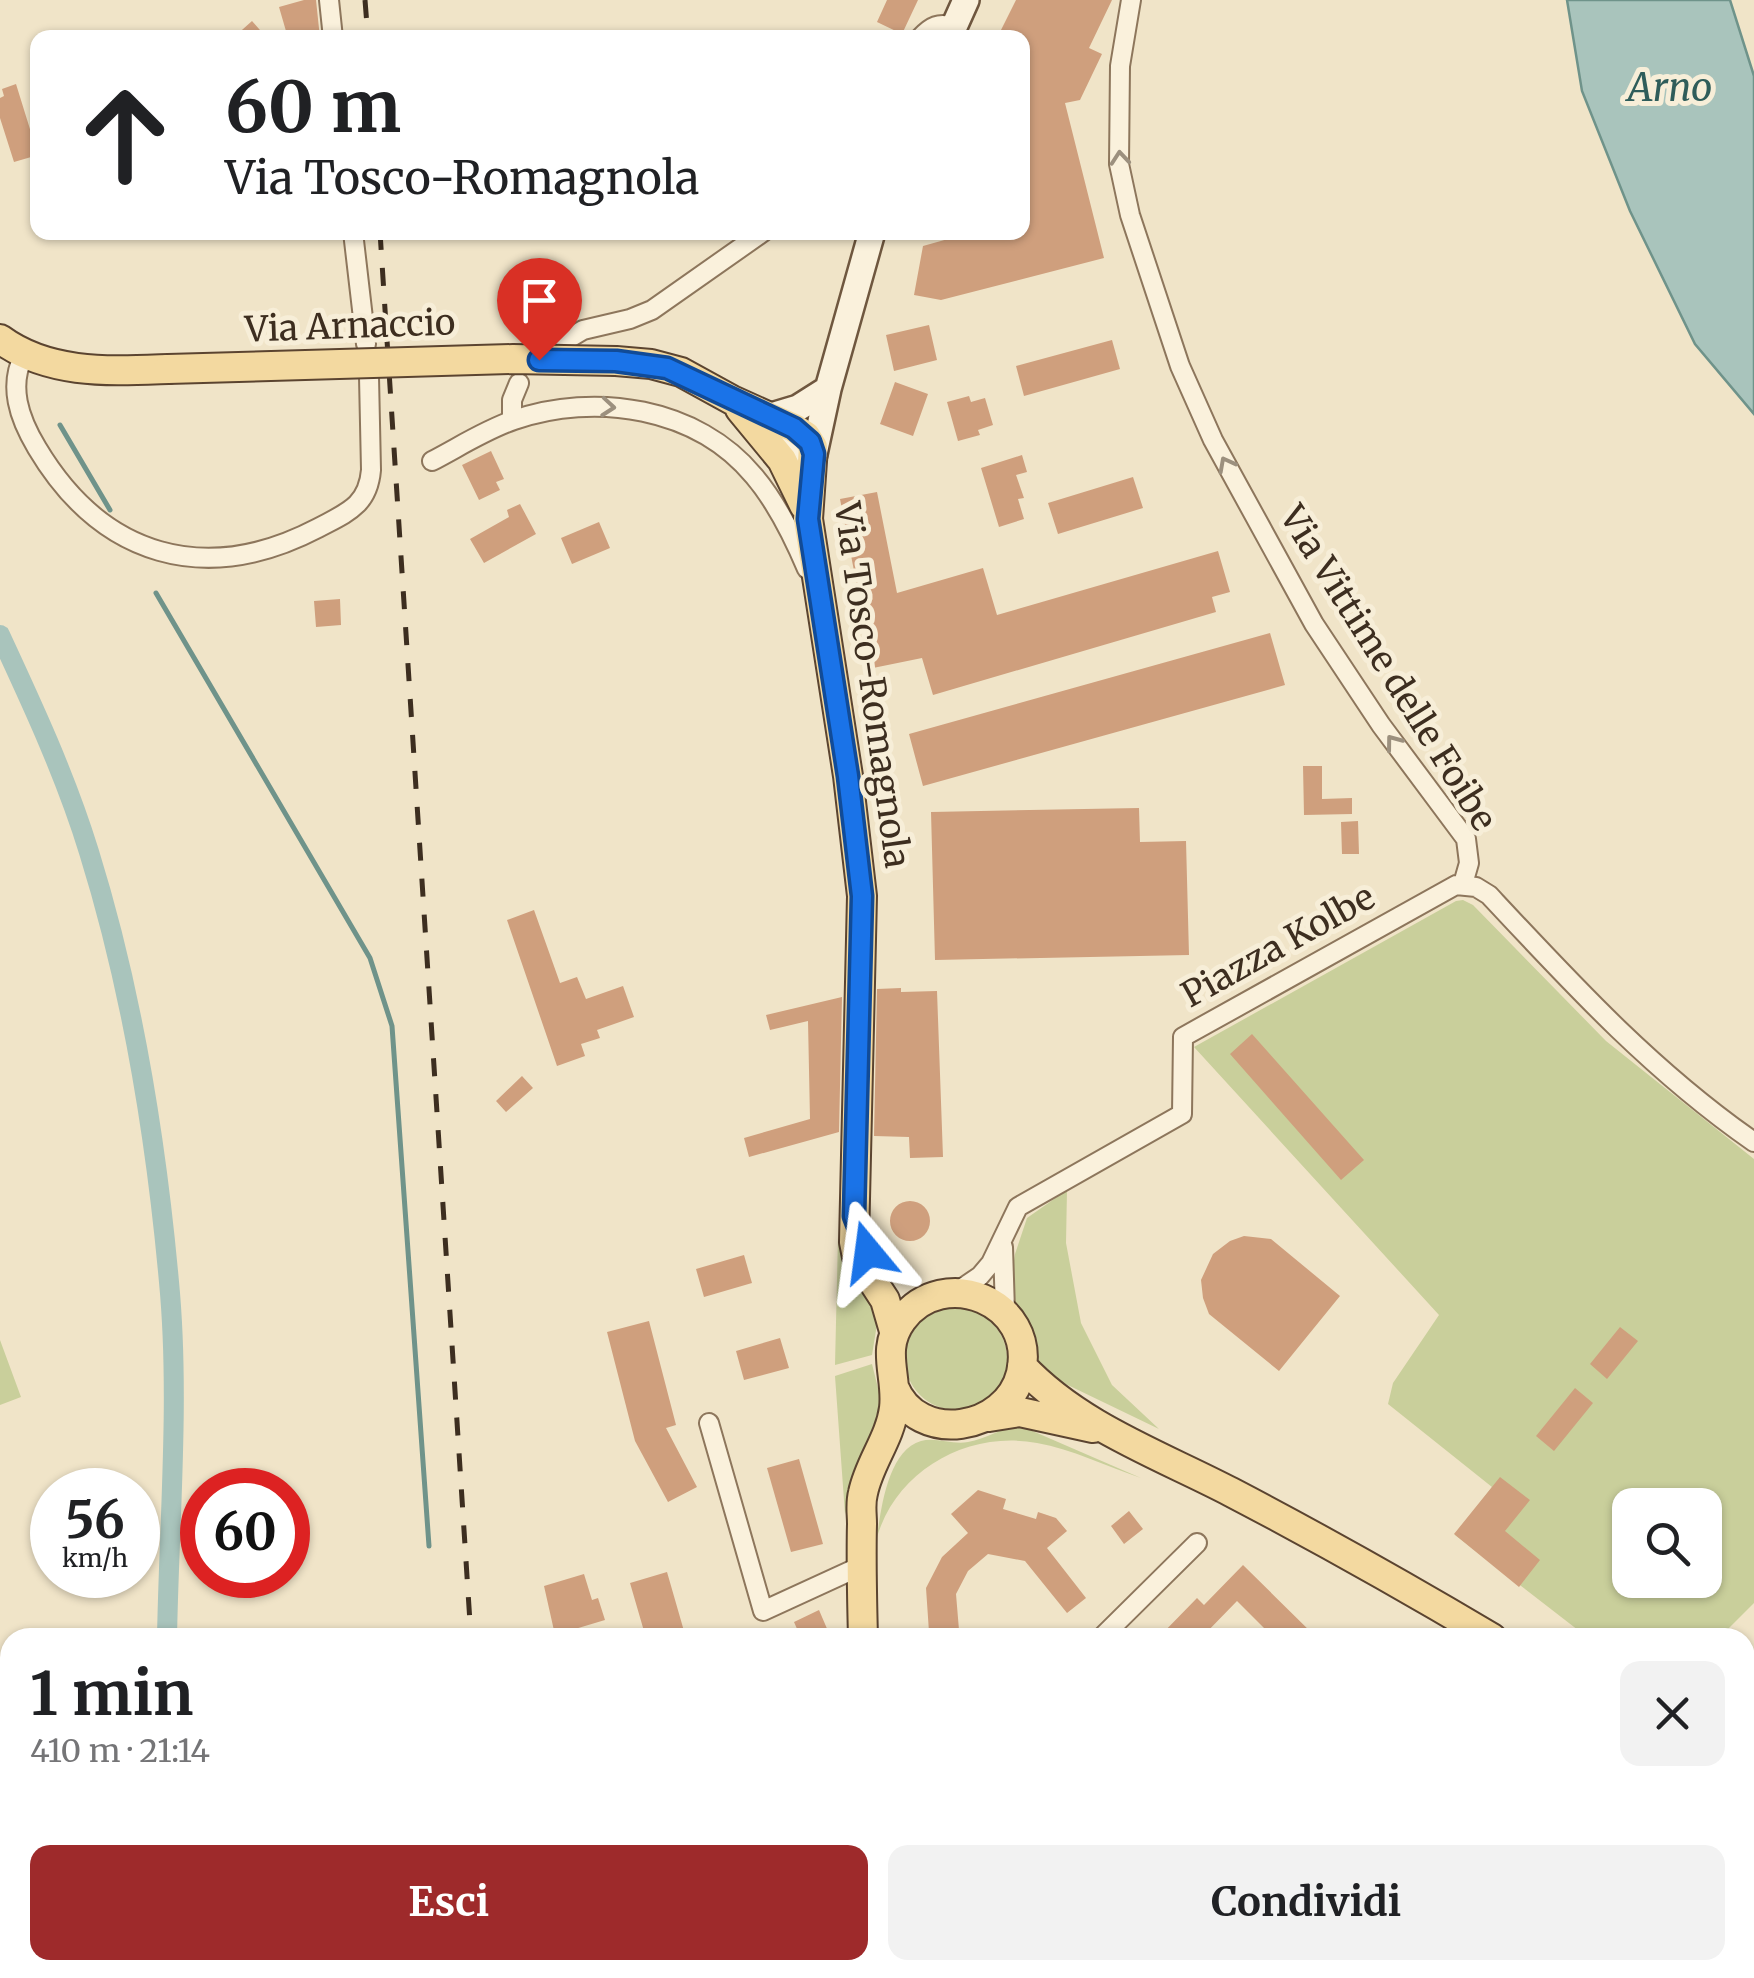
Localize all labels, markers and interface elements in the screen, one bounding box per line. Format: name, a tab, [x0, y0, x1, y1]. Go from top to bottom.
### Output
text: 60 m	[225, 63, 401, 151]
water label: Arno	[1625, 64, 1712, 111]
icon: ahead	[60, 70, 190, 200]
text: Via Tosco-Romagnola	[225, 150, 699, 206]
one-way arrow	[1109, 150, 1131, 166]
pin	[497, 258, 582, 361]
icon: arrive	[512, 273, 567, 328]
street label: Via Arnaccio	[243, 300, 456, 352]
one-way arrow	[600, 396, 616, 418]
one-way arrow	[1218, 456, 1238, 474]
street label: Via Vittime delle Foibe	[1269, 496, 1506, 839]
street label: Via Tosco-Romagnola	[824, 498, 919, 871]
one-way arrow	[1388, 735, 1405, 753]
street label: Piazza Kolbe	[1174, 875, 1382, 1017]
position arrow	[816, 1200, 920, 1304]
speed limit sign: 60	[180, 1468, 310, 1598]
map controls	[1612, 1488, 1722, 1598]
button: search	[1612, 1488, 1722, 1598]
text: 56	[65, 1489, 125, 1552]
text: km/h	[62, 1542, 128, 1574]
text: 1 min	[30, 1656, 193, 1731]
button: close	[1620, 1661, 1725, 1766]
text: 410 m · 21:14	[30, 1731, 210, 1771]
button: Esci	[30, 1845, 868, 1960]
button: Condividi	[888, 1845, 1725, 1960]

